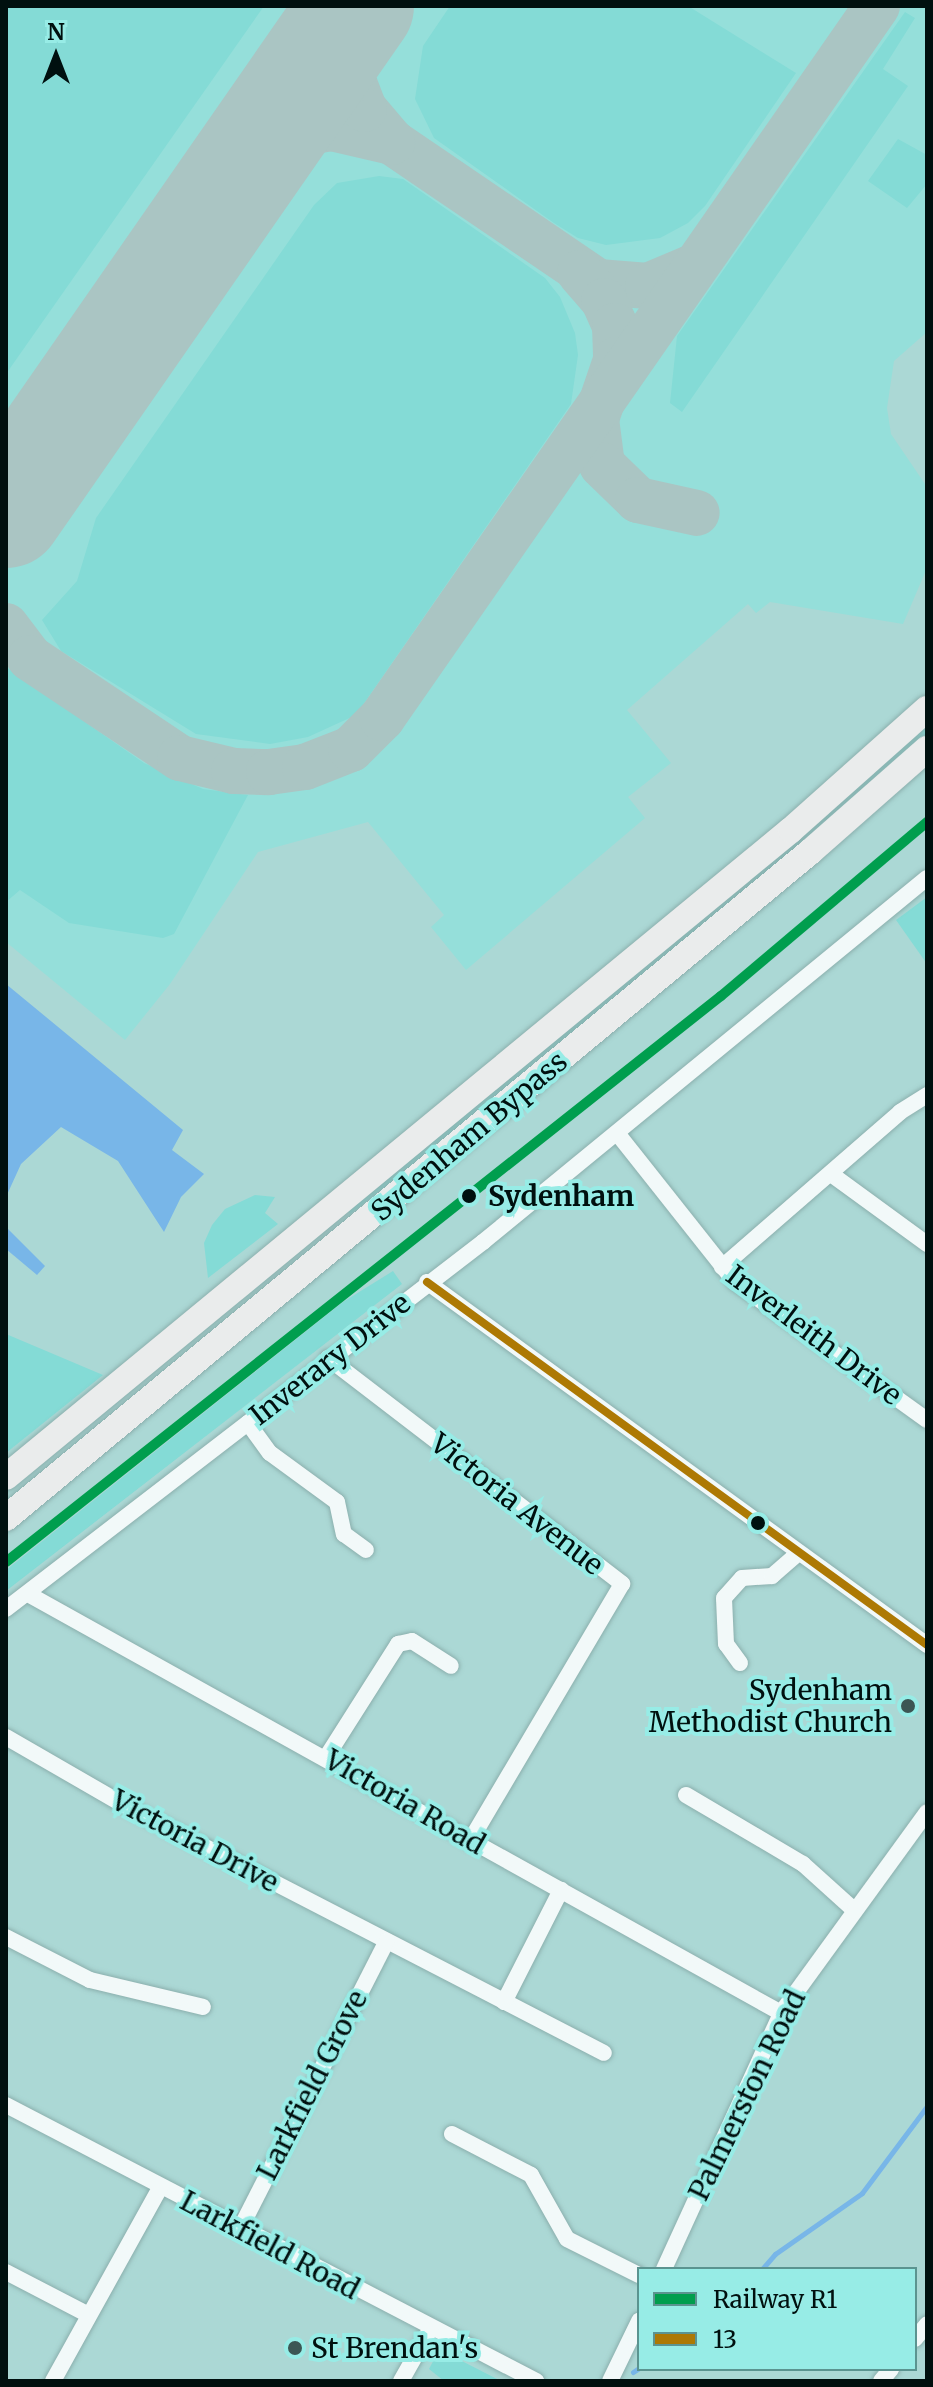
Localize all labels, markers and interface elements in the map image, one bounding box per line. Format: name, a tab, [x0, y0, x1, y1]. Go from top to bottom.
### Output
north arrow	[16, 16, 96, 96]
text: N	[47, 18, 65, 46]
street label: Sydenham Bypass	[364, 1044, 574, 1228]
place label: Sydenham	[488, 1179, 634, 1213]
marker: Sydenham	[457, 1184, 481, 1208]
street label: Inverleith Drive	[720, 1258, 908, 1412]
street label: Inverary Drive	[243, 1286, 417, 1432]
street label: Victoria Avenue	[424, 1426, 610, 1582]
unlabelled marker	[750, 1515, 766, 1531]
place label: Sydenham Methodist Church	[649, 1673, 892, 1739]
marker: Sydenham Methodist Church	[899, 1697, 917, 1715]
street label: Victoria Road	[319, 1743, 491, 1861]
street label: Victoria Drive	[106, 1783, 284, 1899]
street label: Palmerston Road	[682, 1984, 812, 2206]
street label: Larkfield Grove	[250, 1985, 374, 2185]
street label: Larkfield Road	[175, 2184, 365, 2306]
legend	[637, 2267, 917, 2371]
text: Railway R1	[713, 2284, 837, 2315]
text: 13	[713, 2324, 737, 2355]
place label: St Brendan's	[311, 2331, 478, 2365]
marker: St Brendan's	[286, 2339, 304, 2357]

